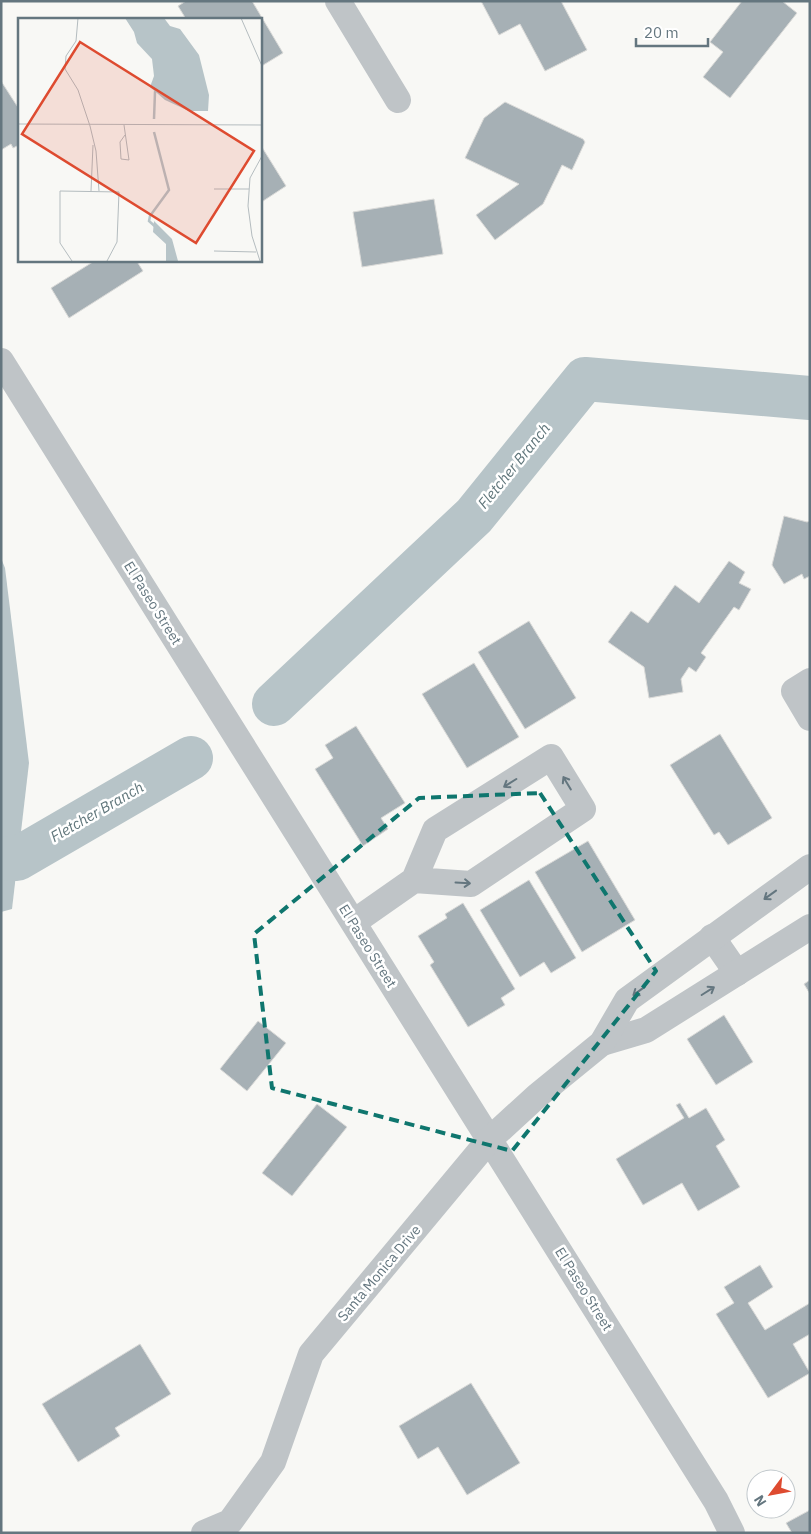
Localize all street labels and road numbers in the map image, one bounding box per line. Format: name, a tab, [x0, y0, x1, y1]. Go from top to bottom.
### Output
street label: El Paseo Street	[120, 558, 186, 648]
street label: El Paseo Street	[335, 901, 401, 991]
street label: Santa Monica Drive	[333, 1221, 425, 1325]
street label: El Paseo Street	[551, 1244, 617, 1334]

